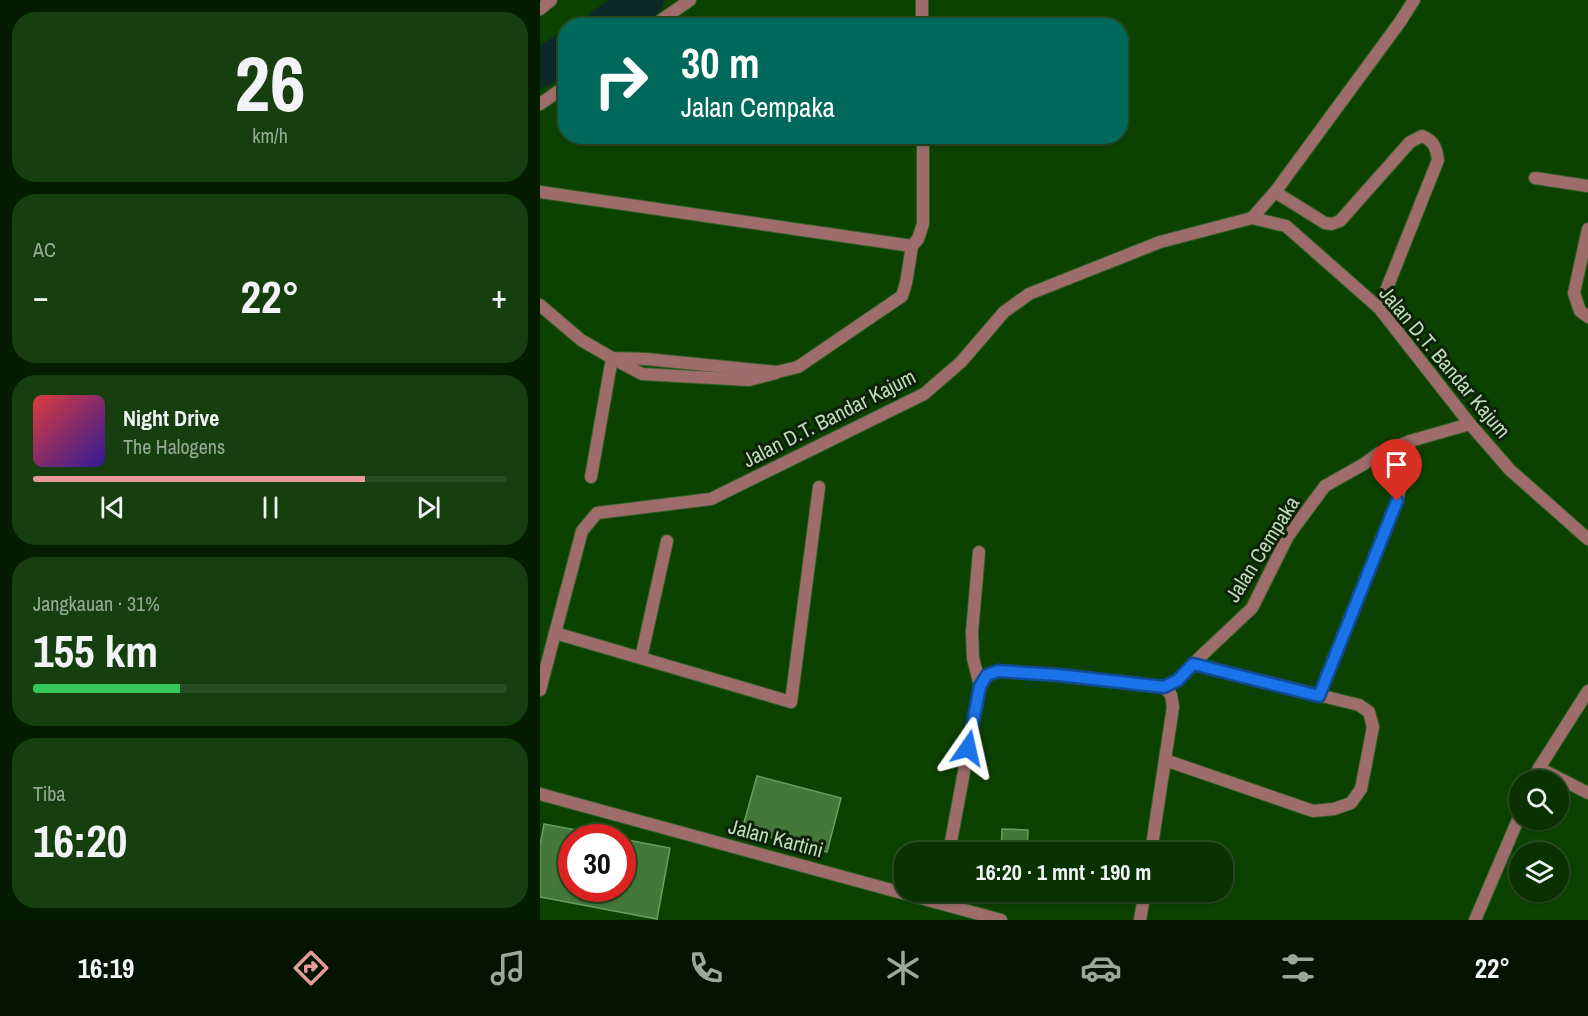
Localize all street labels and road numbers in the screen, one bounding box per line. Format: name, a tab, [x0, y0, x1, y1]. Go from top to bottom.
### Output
street label: Jalan D.T. Bandar Kajum	[1373, 280, 1517, 444]
street label: Jalan D.T. Bandar Kajum	[738, 362, 920, 474]
street label: Jalan Cempaka	[1218, 490, 1306, 607]
street label: Jalan Kartini	[726, 811, 826, 865]

